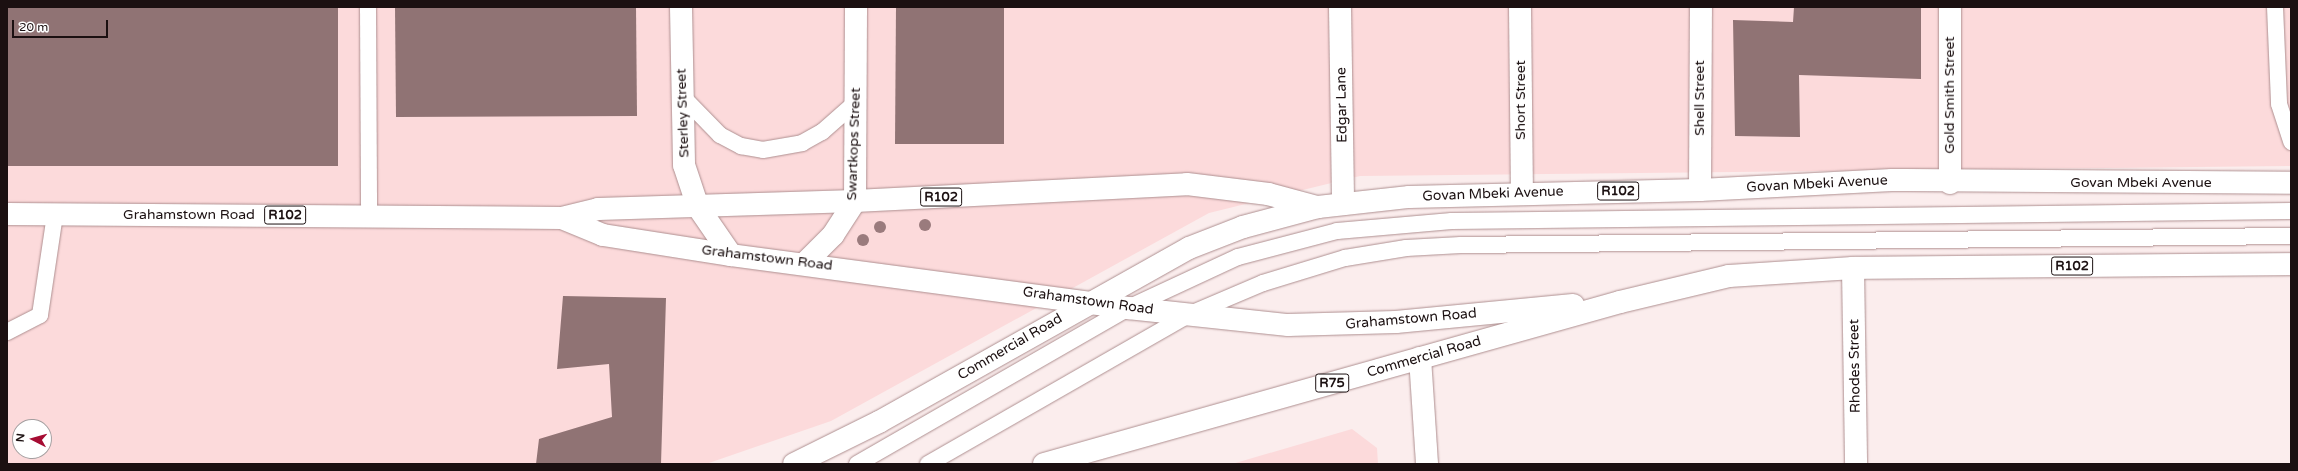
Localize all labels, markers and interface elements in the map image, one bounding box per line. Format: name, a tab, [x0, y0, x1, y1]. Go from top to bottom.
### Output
scale bar	[14, 12, 110, 38]
text: 20 m	[19, 20, 48, 34]
street label: Gold Smith Street	[1942, 36, 1958, 154]
street label: Short Street	[1513, 60, 1529, 140]
street label: Shell Street	[1692, 60, 1708, 136]
street label: Edgar Lane	[1333, 67, 1351, 143]
street label: Sterley Street	[673, 68, 693, 158]
street label: Swartkops Street	[844, 87, 864, 201]
street label: Govan Mbeki Avenue	[1746, 172, 1888, 196]
street label: Govan Mbeki Avenue	[2070, 175, 2212, 191]
road number: R102	[1597, 180, 1639, 202]
street label: Govan Mbeki Avenue	[1422, 183, 1564, 205]
road number: R102	[920, 186, 962, 208]
road number: R102	[264, 204, 306, 226]
street label: Grahamstown Road	[123, 207, 255, 223]
street label: Grahamstown Road	[701, 242, 833, 274]
road number: R102	[2051, 255, 2093, 277]
street label: Grahamstown Road	[1022, 284, 1154, 318]
street label: Grahamstown Road	[1345, 305, 1477, 333]
street label: Commercial Road	[955, 310, 1065, 384]
street label: Rhodes Street	[1846, 319, 1864, 413]
street label: Commercial Road	[1365, 333, 1483, 381]
road number: R75	[1315, 372, 1349, 394]
north arrow	[12, 419, 52, 459]
text: N	[14, 433, 27, 443]

